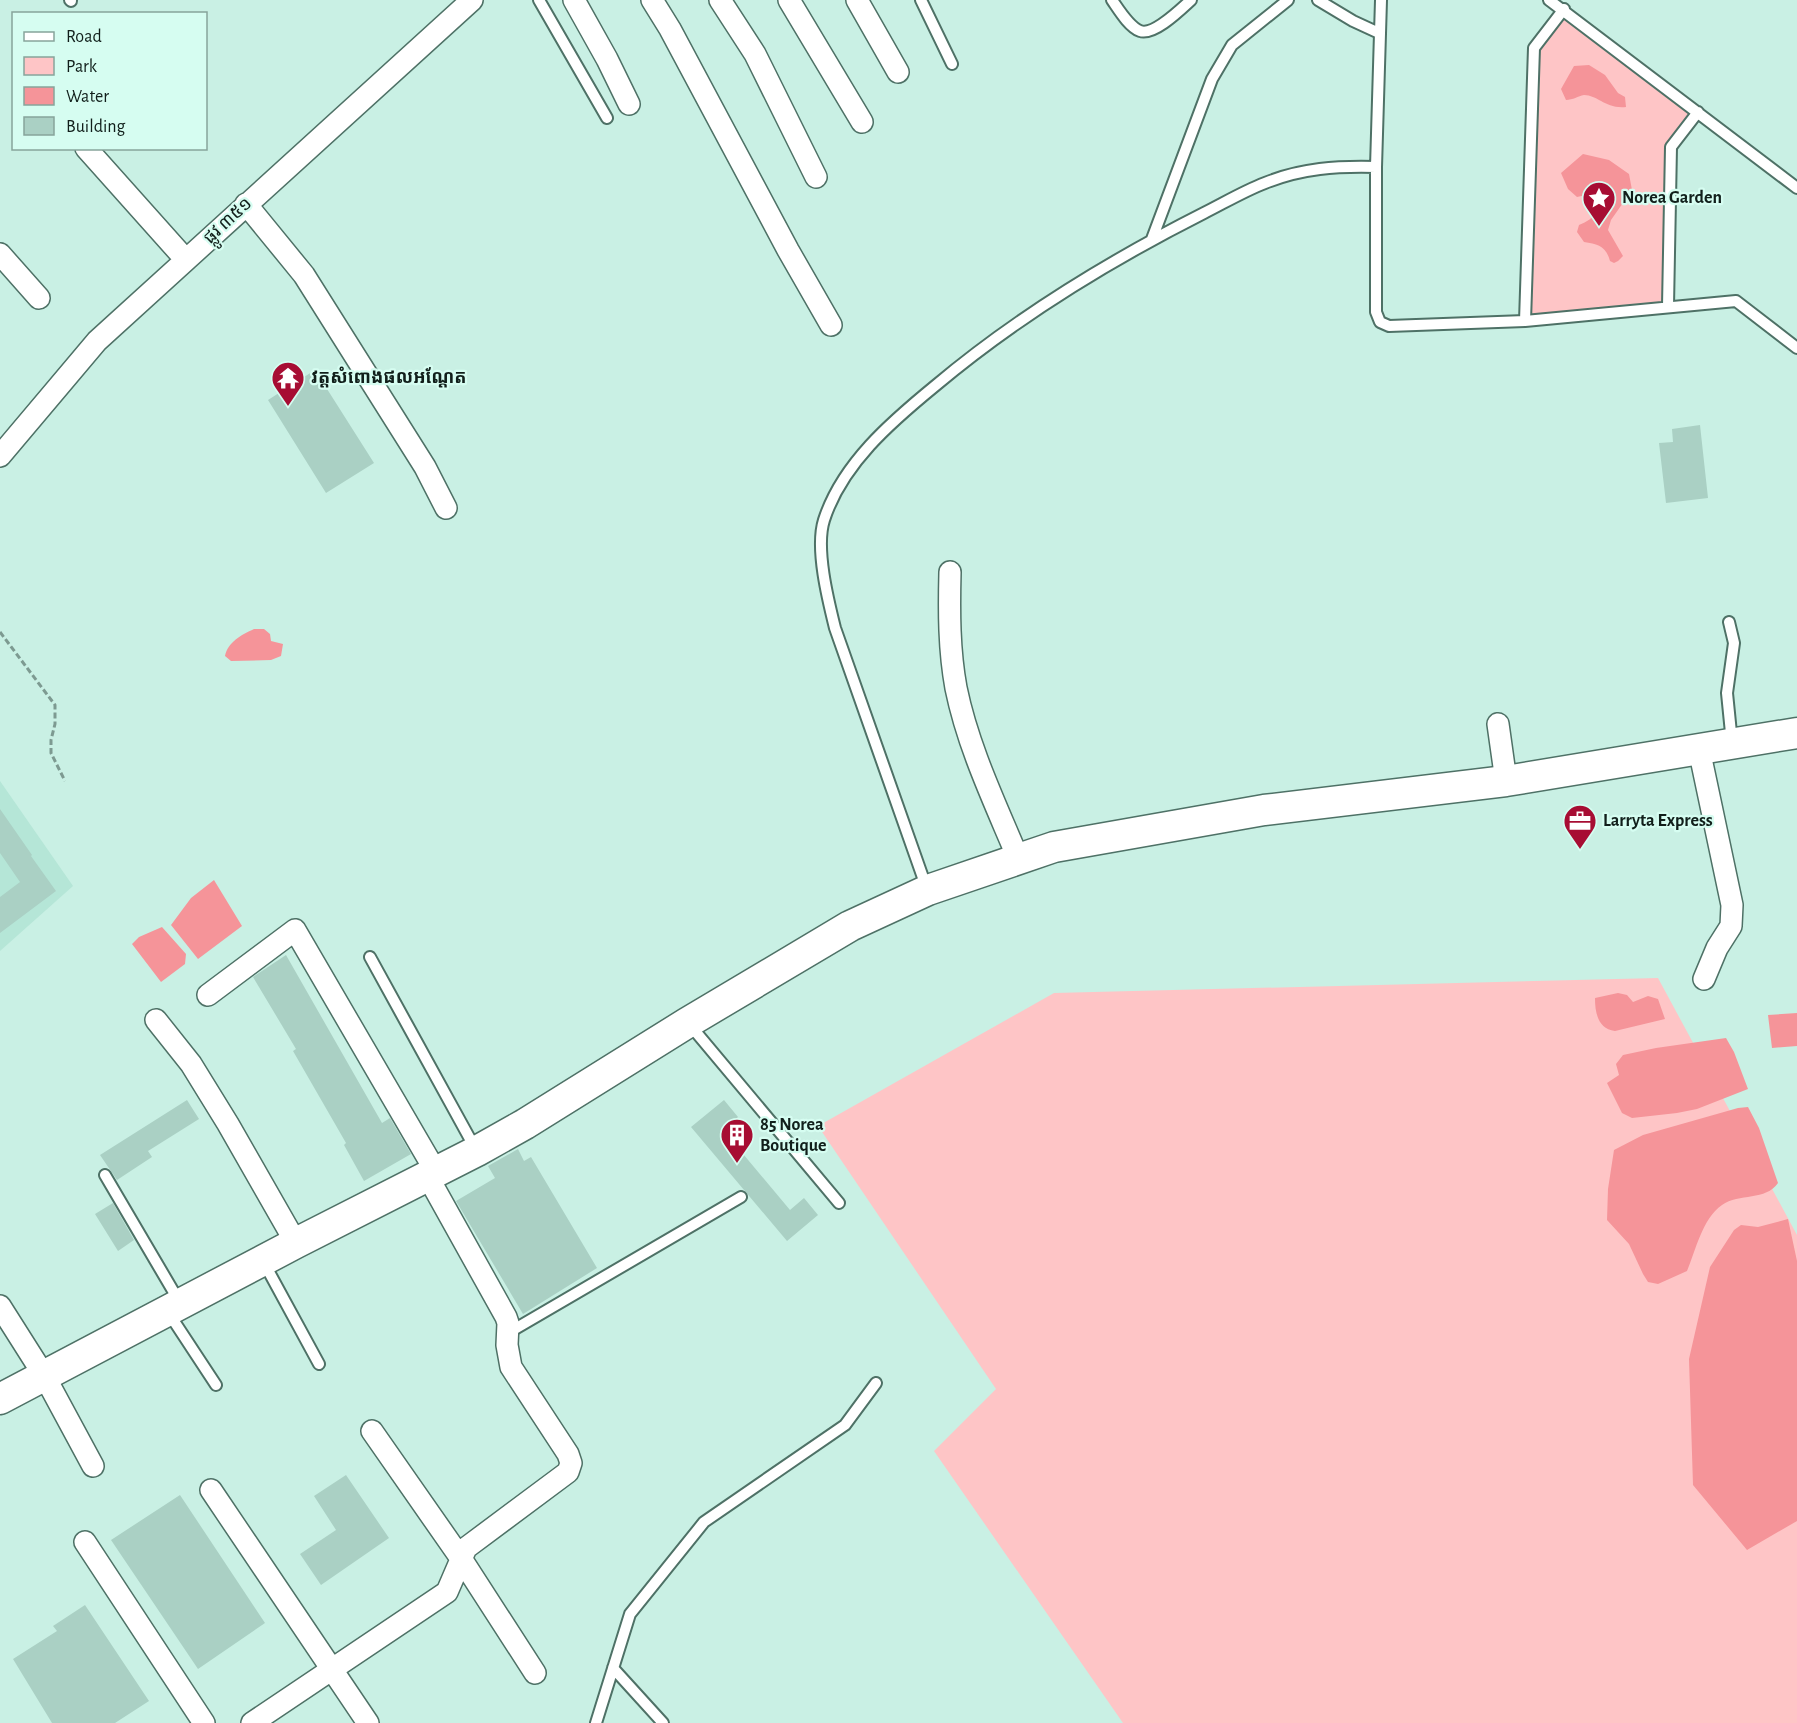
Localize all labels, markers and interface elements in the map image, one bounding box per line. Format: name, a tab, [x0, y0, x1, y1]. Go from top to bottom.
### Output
legend	[12, 12, 207, 150]
text: Road	[66, 28, 102, 46]
text: Park	[66, 58, 98, 76]
text: Water	[66, 88, 109, 106]
text: Building	[66, 118, 126, 136]
place icon: Norea Garden	[1581, 180, 1617, 227]
place label: Norea Garden	[1622, 189, 1722, 207]
street label: ផ្លូវ ៣៥១	[200, 194, 260, 252]
temple icon: វត្តសំពោងផលអណ្តែត	[270, 360, 306, 407]
place label: វត្តសំពោងផលអណ្តែត	[311, 366, 467, 388]
office icon: Larryta Express	[1562, 803, 1598, 850]
place label: Larryta Express	[1603, 812, 1713, 830]
place label: 85 Norea Boutique	[760, 1116, 827, 1155]
building icon: 85 Norea Boutique	[719, 1117, 755, 1164]

